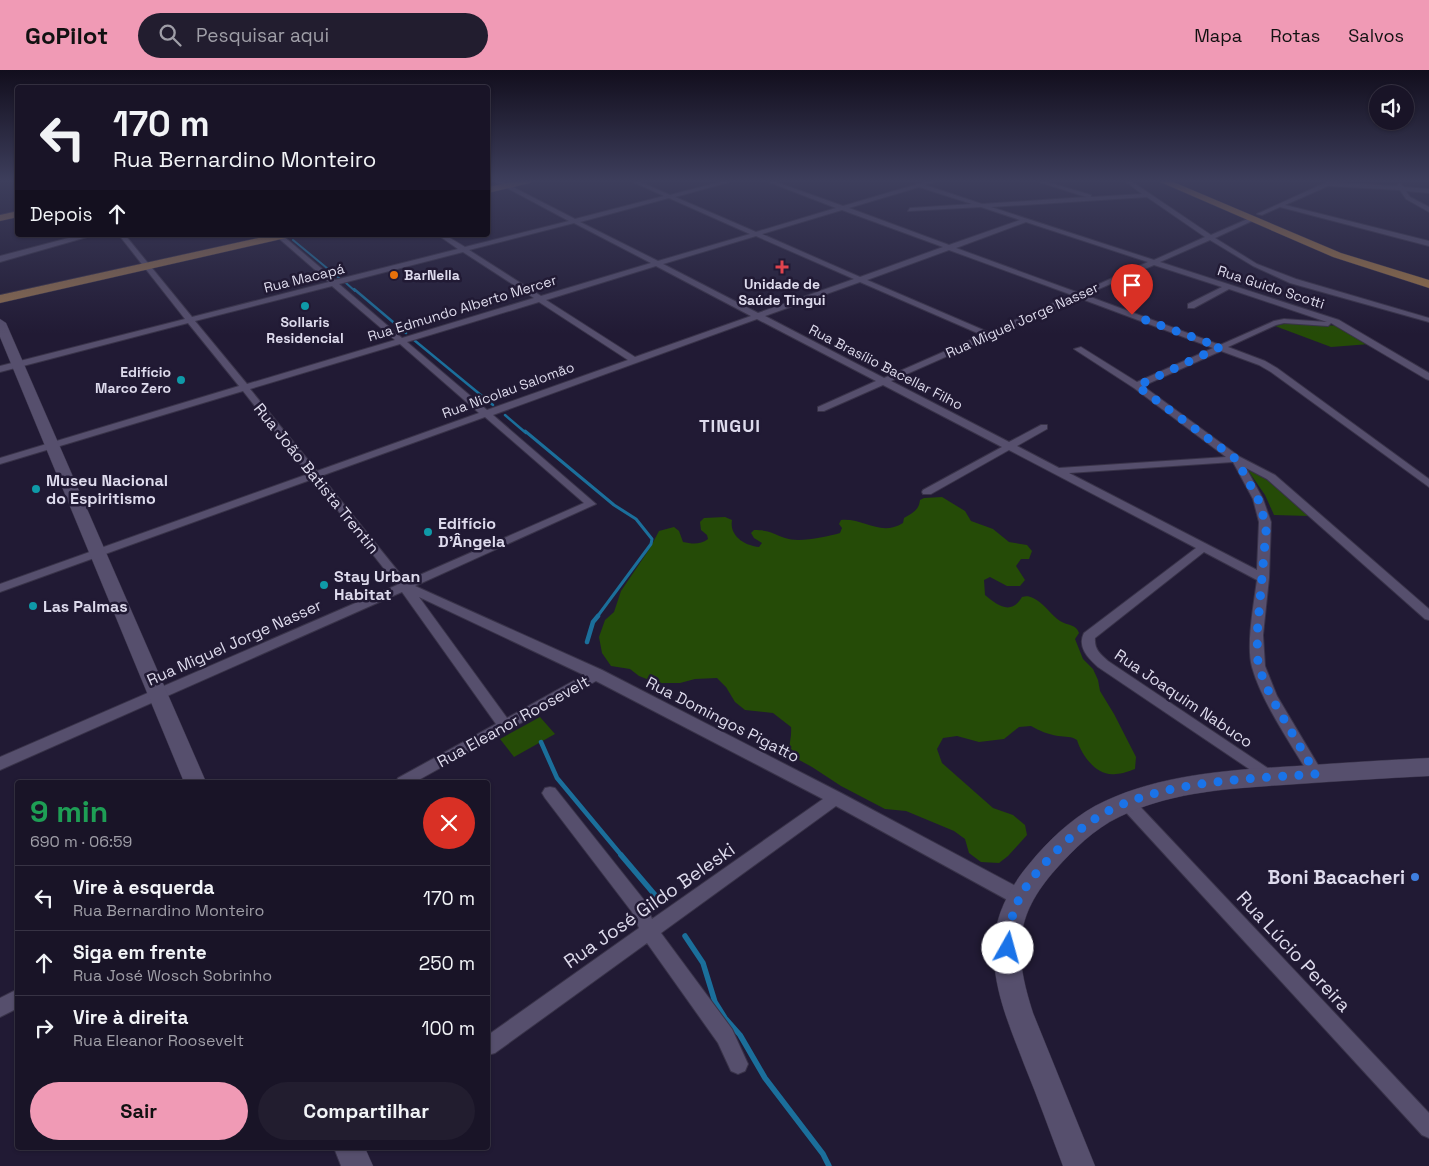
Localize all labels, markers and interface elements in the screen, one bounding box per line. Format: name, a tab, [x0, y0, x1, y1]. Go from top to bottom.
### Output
search box	[138, 13, 488, 58]
text: GoPilot	[25, 20, 108, 51]
icon: search	[156, 21, 184, 49]
text: Pesquisar aqui	[196, 23, 329, 48]
text: Mapa	[1194, 24, 1242, 47]
text: Rotas	[1270, 24, 1320, 47]
text: Salvos	[1348, 24, 1404, 47]
map controls	[1369, 85, 1414, 130]
button: sound	[1369, 85, 1414, 130]
text: 170 m	[113, 102, 210, 146]
icon: left	[30, 105, 95, 170]
text: Rua Bernardino Monteiro	[113, 145, 376, 173]
icon: ahead	[103, 200, 131, 228]
text: Depois	[30, 202, 93, 227]
street label: Rua Macapá	[262, 259, 346, 297]
marker: Unidade de Saúde Tingui	[775, 260, 789, 274]
street label: Rua Guido Scotti	[1215, 261, 1327, 313]
pin	[1111, 264, 1153, 315]
place label: BarNella	[404, 266, 460, 284]
marker: BarNella	[388, 269, 400, 281]
street label: Rua Edmundo Alberto Mercer	[365, 271, 559, 345]
icon: arrive	[1118, 271, 1146, 299]
place label: Unidade de Saúde Tingui	[739, 275, 825, 309]
street label: Rua Miguel Jorge Nasser	[943, 278, 1101, 362]
marker: Sollaris Residencial	[299, 300, 311, 312]
place label: Sollaris Residencial	[266, 313, 344, 347]
street label: Rua Brasílio Bacellar Filho	[806, 320, 966, 414]
street label: Rua Nicolau Salomão	[439, 358, 577, 422]
place label: Edifício Marco Zero	[95, 363, 171, 397]
marker: Edifício Marco Zero	[175, 374, 187, 386]
street label: Rua João Batista Trentin	[249, 399, 384, 558]
district label: TINGUI	[699, 414, 761, 437]
place label: Museu Nacional do Espiritismo	[46, 470, 168, 509]
marker: Museu Nacional do Espiritismo	[30, 483, 42, 495]
place label: Edifício D'Ângela	[438, 513, 505, 552]
marker: Edifício D'Ângela	[422, 526, 434, 538]
place label: Stay Urban Habitat	[334, 566, 420, 605]
marker: Stay Urban Habitat	[318, 579, 330, 591]
street label: Rua Miguel Jorge Nasser	[143, 594, 325, 691]
place label: Las Palmas	[43, 596, 128, 617]
marker: Las Palmas	[27, 600, 39, 612]
street label: Rua Joaquim Nabuco	[1111, 644, 1257, 753]
street label: Rua Eleanor Roosevelt	[433, 671, 593, 772]
street label: Rua Domingos Pigatto	[643, 672, 803, 767]
text: 9 min	[30, 792, 108, 831]
button: close	[423, 797, 475, 849]
text: 690 m · 06:59	[30, 831, 132, 852]
street label: Rua José Gildo Beleski	[559, 837, 740, 974]
place label: Boni Bacacheri	[1267, 865, 1405, 890]
marker: Boni Bacacheri	[1409, 871, 1421, 883]
text: Vire à esquerda	[73, 875, 215, 900]
icon: left	[30, 884, 58, 912]
street label: Rua Lúcio Pereira	[1231, 885, 1356, 1017]
text: 170 m	[423, 886, 475, 911]
text: Rua Bernardino Monteiro	[73, 900, 264, 921]
position arrow	[981, 921, 1033, 973]
text: Siga em frente	[73, 940, 207, 965]
icon: ahead	[30, 949, 58, 977]
text: 250 m	[419, 951, 475, 976]
text: Rua José Wosch Sobrinho	[73, 965, 272, 986]
text: Vire à direita	[73, 1005, 189, 1030]
icon: right	[30, 1014, 58, 1042]
text: 100 m	[421, 1016, 475, 1041]
text: Rua Eleanor Roosevelt	[73, 1030, 244, 1051]
button: Sair	[30, 1082, 248, 1140]
button: Compartilhar	[258, 1082, 475, 1140]

